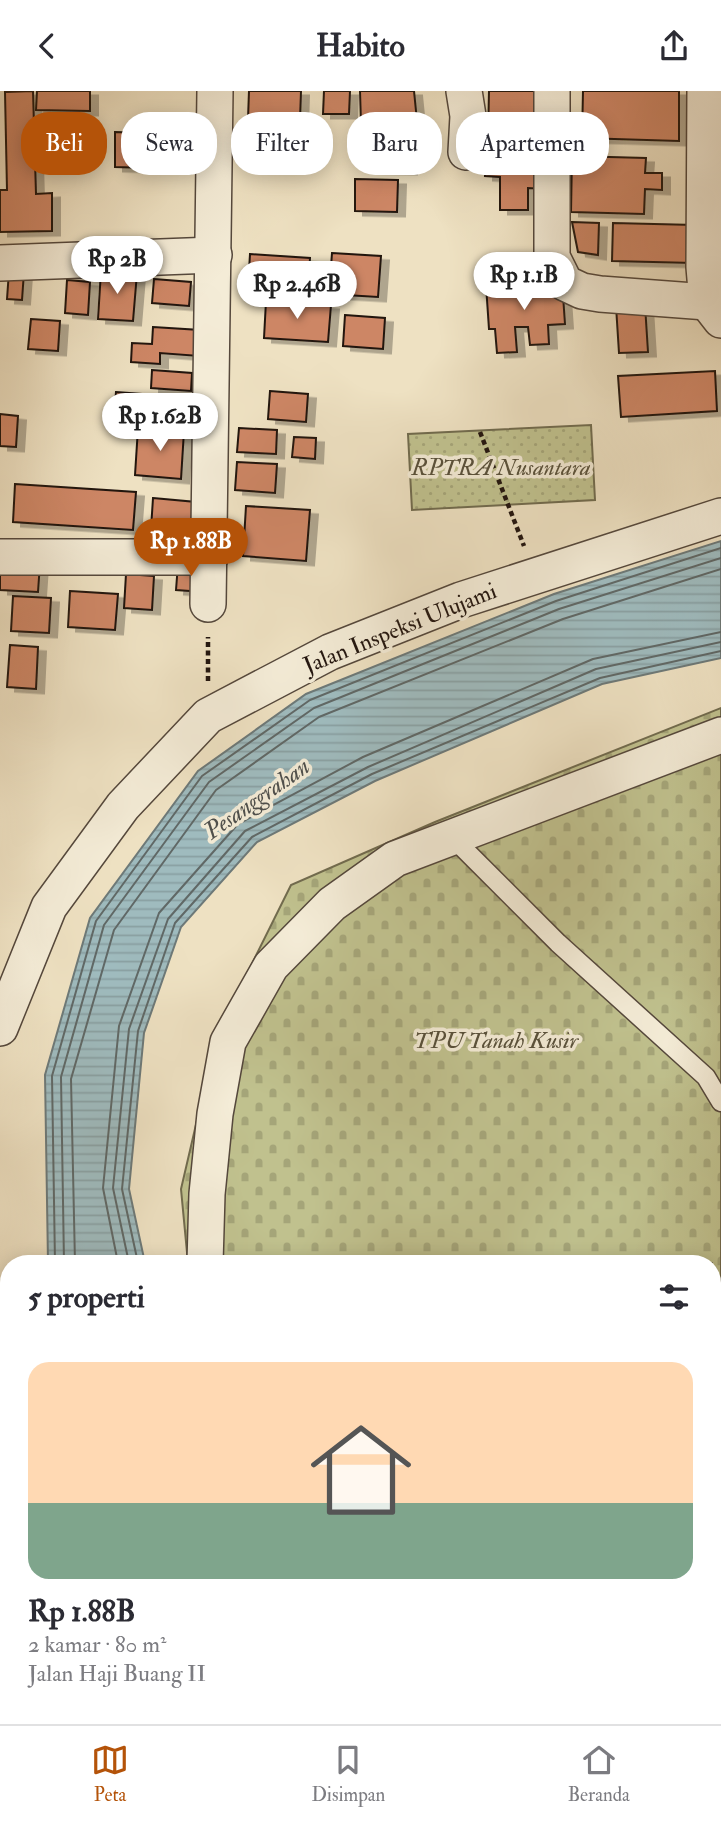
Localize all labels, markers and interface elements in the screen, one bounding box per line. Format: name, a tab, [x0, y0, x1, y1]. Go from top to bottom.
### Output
text: Habito	[316, 26, 405, 66]
icon: back	[28, 27, 66, 65]
icon: share	[655, 27, 693, 65]
chip: Beli	[21, 112, 107, 175]
chip: Sewa	[121, 112, 217, 175]
chip: Filter	[231, 112, 333, 175]
chip: Baru	[347, 112, 442, 175]
chip: Apartemen	[456, 112, 609, 175]
pin: Rp 2B	[68, 237, 166, 296]
text: Rp 2B	[87, 244, 147, 273]
pin: Rp 1.1B	[459, 253, 589, 312]
text: Rp 1.1B	[490, 260, 558, 289]
pin: Rp 2.46B	[225, 261, 369, 321]
text: Rp 2.46B	[253, 269, 341, 298]
pin: Rp 1.62B	[88, 393, 232, 453]
text: Rp 1.62B	[118, 401, 202, 430]
park label: RPTRA Nusantara	[410, 453, 591, 482]
pin: Rp 1.88B	[119, 519, 263, 578]
text: Rp 1.88B	[150, 526, 232, 555]
street label: Jalan Inspeksi Ulujami	[298, 576, 501, 681]
water label: Pesanggrahan	[197, 751, 316, 847]
park label: TPU Tanah Kusir	[414, 1026, 579, 1055]
icon: filters	[655, 1278, 693, 1316]
text: 5 properti	[28, 1279, 145, 1316]
icon: home	[298, 1407, 424, 1533]
text: Rp 1.88B	[28, 1593, 135, 1630]
text: 2 kamar · 80 m²	[28, 1630, 167, 1659]
text: Jalan Haji Buang II	[28, 1659, 206, 1688]
tab: Peta	[91, 1741, 129, 1807]
tab: Disimpan	[311, 1741, 385, 1807]
tab: Beranda	[568, 1741, 630, 1807]

